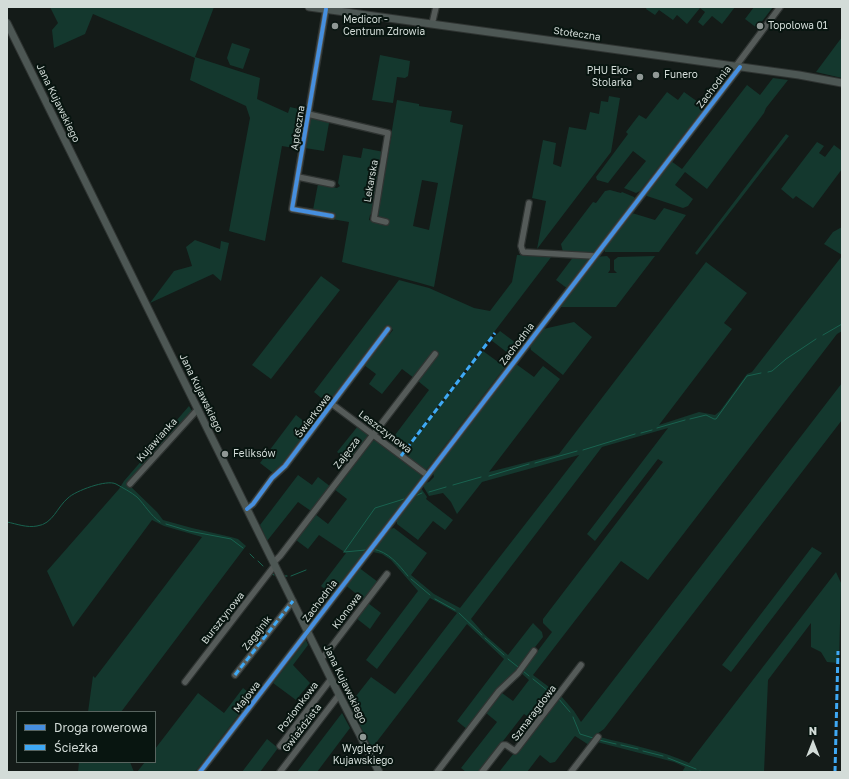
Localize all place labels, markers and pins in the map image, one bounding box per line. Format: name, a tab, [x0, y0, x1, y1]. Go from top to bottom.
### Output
place label: Medicor - Centrum Zdrowia	[343, 14, 425, 38]
place label: Topolowa 01	[768, 20, 828, 32]
marker: Medicor - Centrum Zdrowia	[330, 21, 340, 31]
marker: Topolowa 01	[755, 21, 765, 31]
place label: PHU Eko- Stolarka	[587, 65, 632, 88]
place label: Funero	[664, 69, 698, 81]
marker: Funero	[651, 70, 661, 80]
marker: PHU Eko- Stolarka	[635, 72, 645, 82]
place label: Feliksów	[233, 448, 275, 460]
marker: Feliksów	[220, 449, 230, 459]
marker: Wyględy Kujawskiego	[358, 732, 368, 742]
place label: Wyględy Kujawskiego	[333, 743, 393, 766]

